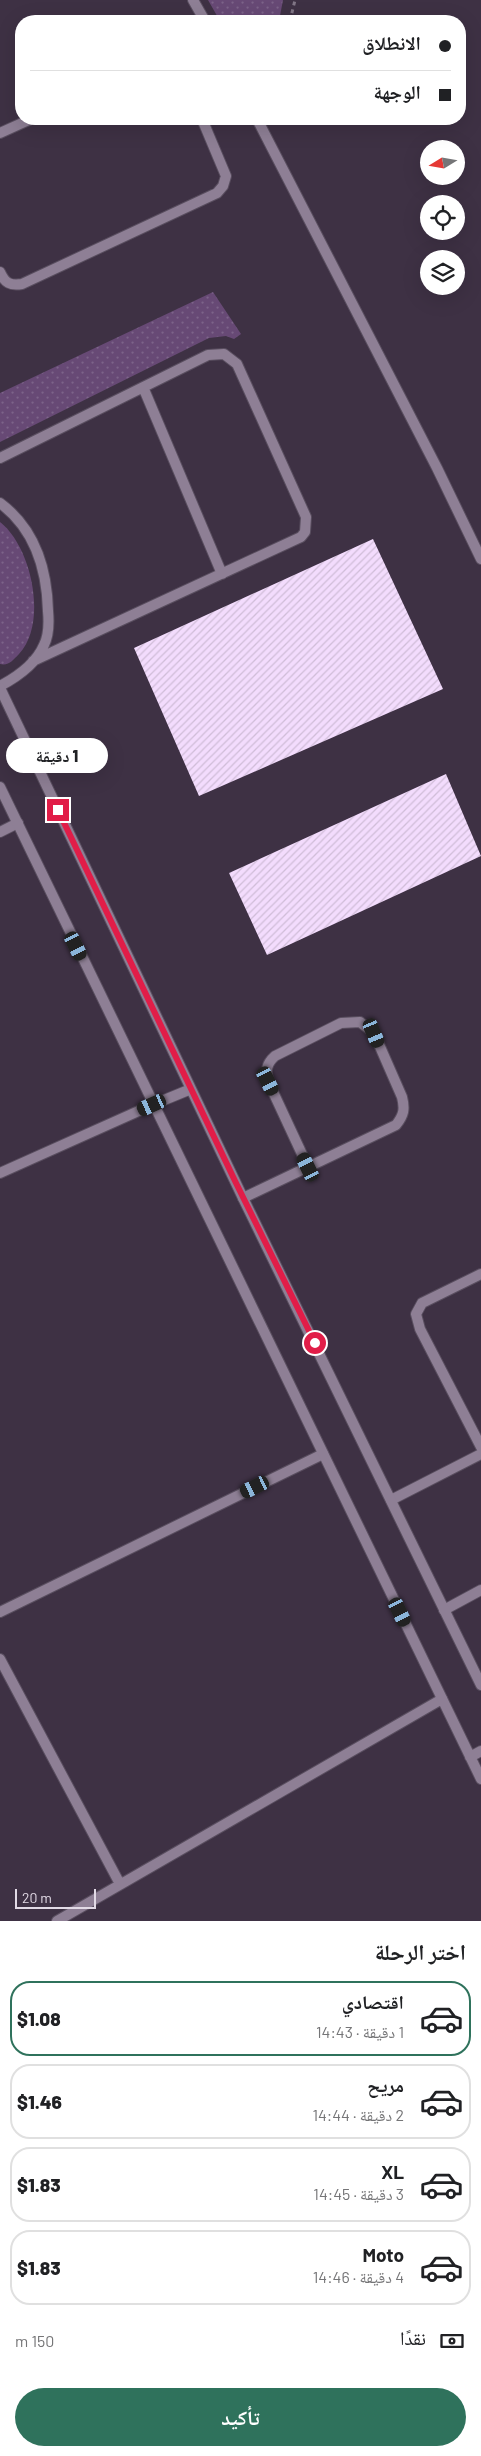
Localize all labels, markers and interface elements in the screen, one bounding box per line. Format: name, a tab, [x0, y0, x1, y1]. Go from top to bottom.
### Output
text: الانطلاق	[362, 31, 421, 54]
text: الوجهة	[373, 80, 421, 103]
north arrow	[420, 140, 465, 185]
map controls	[420, 140, 465, 295]
button: locate	[420, 195, 465, 240]
button: layers	[420, 250, 465, 295]
callout: 1 دقيقة	[7, 738, 109, 772]
text: 1 دقيقة	[36, 746, 78, 765]
route end	[47, 799, 69, 821]
car	[62, 929, 89, 963]
car	[361, 1016, 386, 1050]
car	[254, 1064, 281, 1098]
car	[135, 1092, 168, 1118]
car	[294, 1150, 321, 1184]
route start	[304, 1332, 326, 1354]
car	[238, 1474, 271, 1500]
car	[386, 1595, 413, 1629]
scale bar	[15, 1886, 96, 1909]
text: 20 m	[22, 1889, 52, 1906]
text: اختر الرحلة	[375, 1938, 466, 1964]
text: اقتصادي	[342, 1990, 404, 2013]
icon: car	[419, 1996, 464, 2041]
text: $1.08	[17, 2007, 61, 2030]
text: 1 دقيقة · 14:43	[316, 2022, 404, 2041]
text: مريح	[367, 2073, 404, 2096]
icon: car	[419, 2079, 464, 2124]
text: $1.46	[17, 2090, 62, 2113]
text: 2 دقيقة · 14:44	[312, 2105, 404, 2124]
text: XL	[381, 2160, 404, 2183]
icon: car	[419, 2162, 464, 2207]
text: $1.83	[17, 2173, 61, 2196]
text: 3 دقيقة · 14:45	[313, 2184, 404, 2203]
text: Moto	[362, 2243, 404, 2266]
icon: car	[419, 2245, 464, 2290]
text: $1.83	[17, 2256, 61, 2279]
text: 4 دقيقة · 14:46	[313, 2267, 404, 2286]
text: نقدًا	[400, 2326, 426, 2349]
icon: cash	[438, 2327, 466, 2355]
text: 150 m	[15, 2331, 54, 2350]
button: تأكيد	[15, 2388, 466, 2446]

